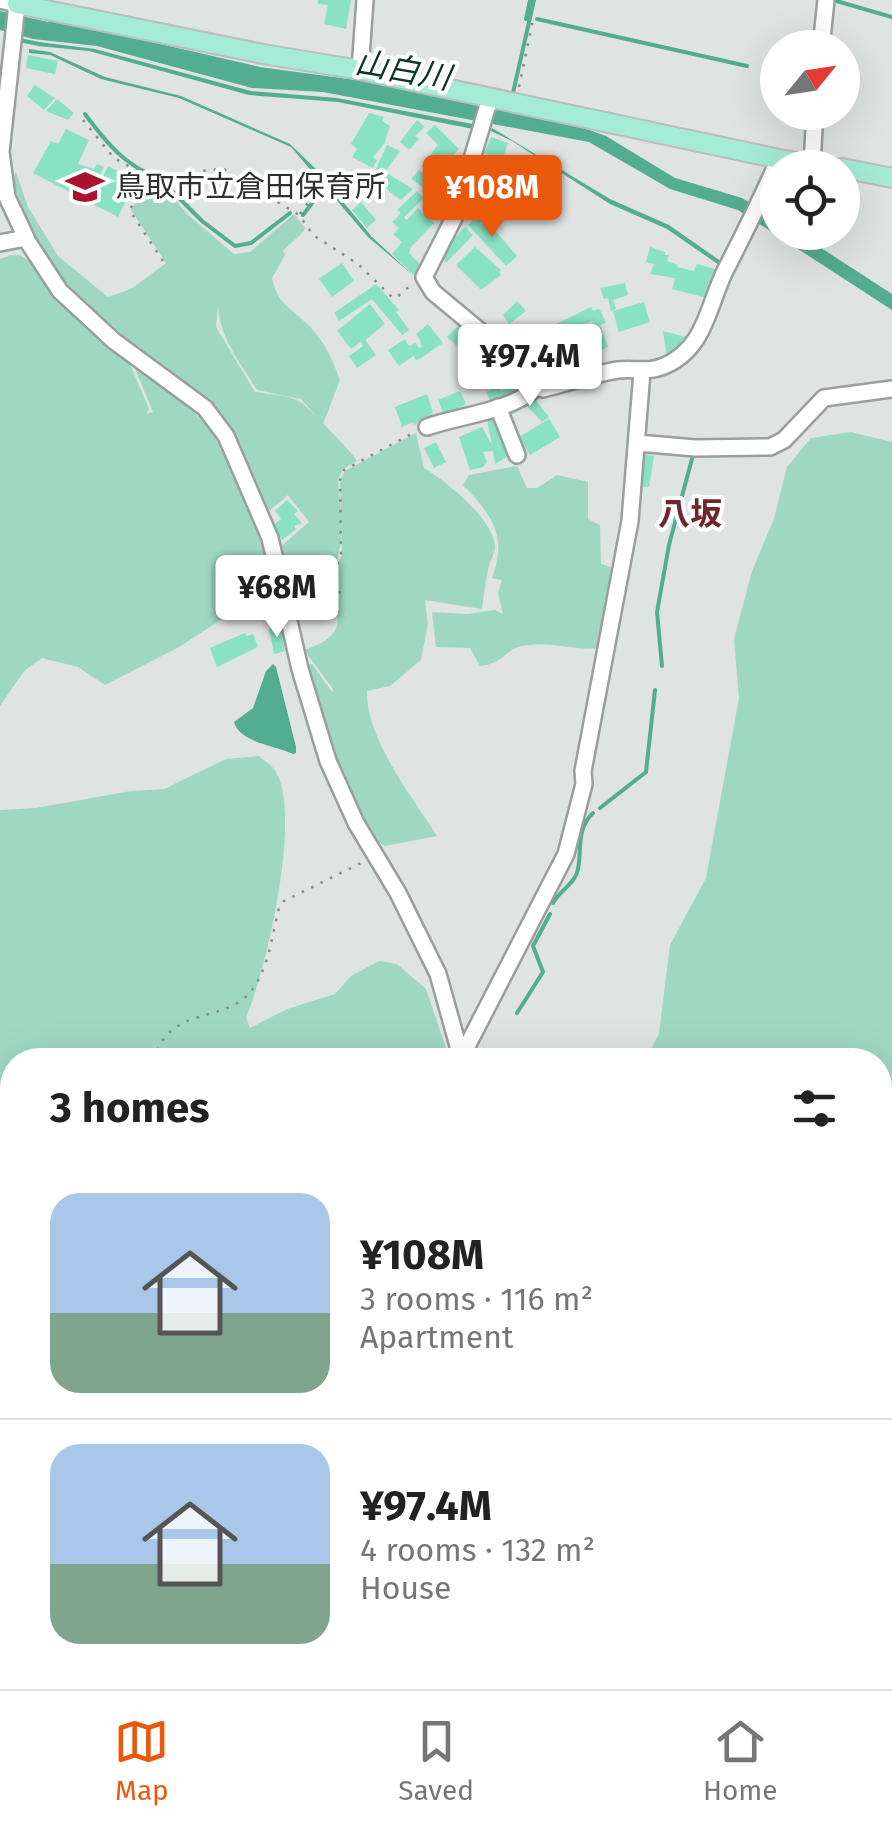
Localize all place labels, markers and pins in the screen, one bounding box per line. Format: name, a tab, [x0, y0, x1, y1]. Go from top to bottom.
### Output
pin: ¥108M	[422, 155, 562, 240]
school or university icon: 鳥取市立倉田保育所	[64, 166, 106, 208]
place label: 鳥取市立倉田保育所	[115, 169, 385, 205]
pin: ¥97.4M	[449, 324, 611, 409]
pin: ¥68M	[218, 555, 336, 640]

